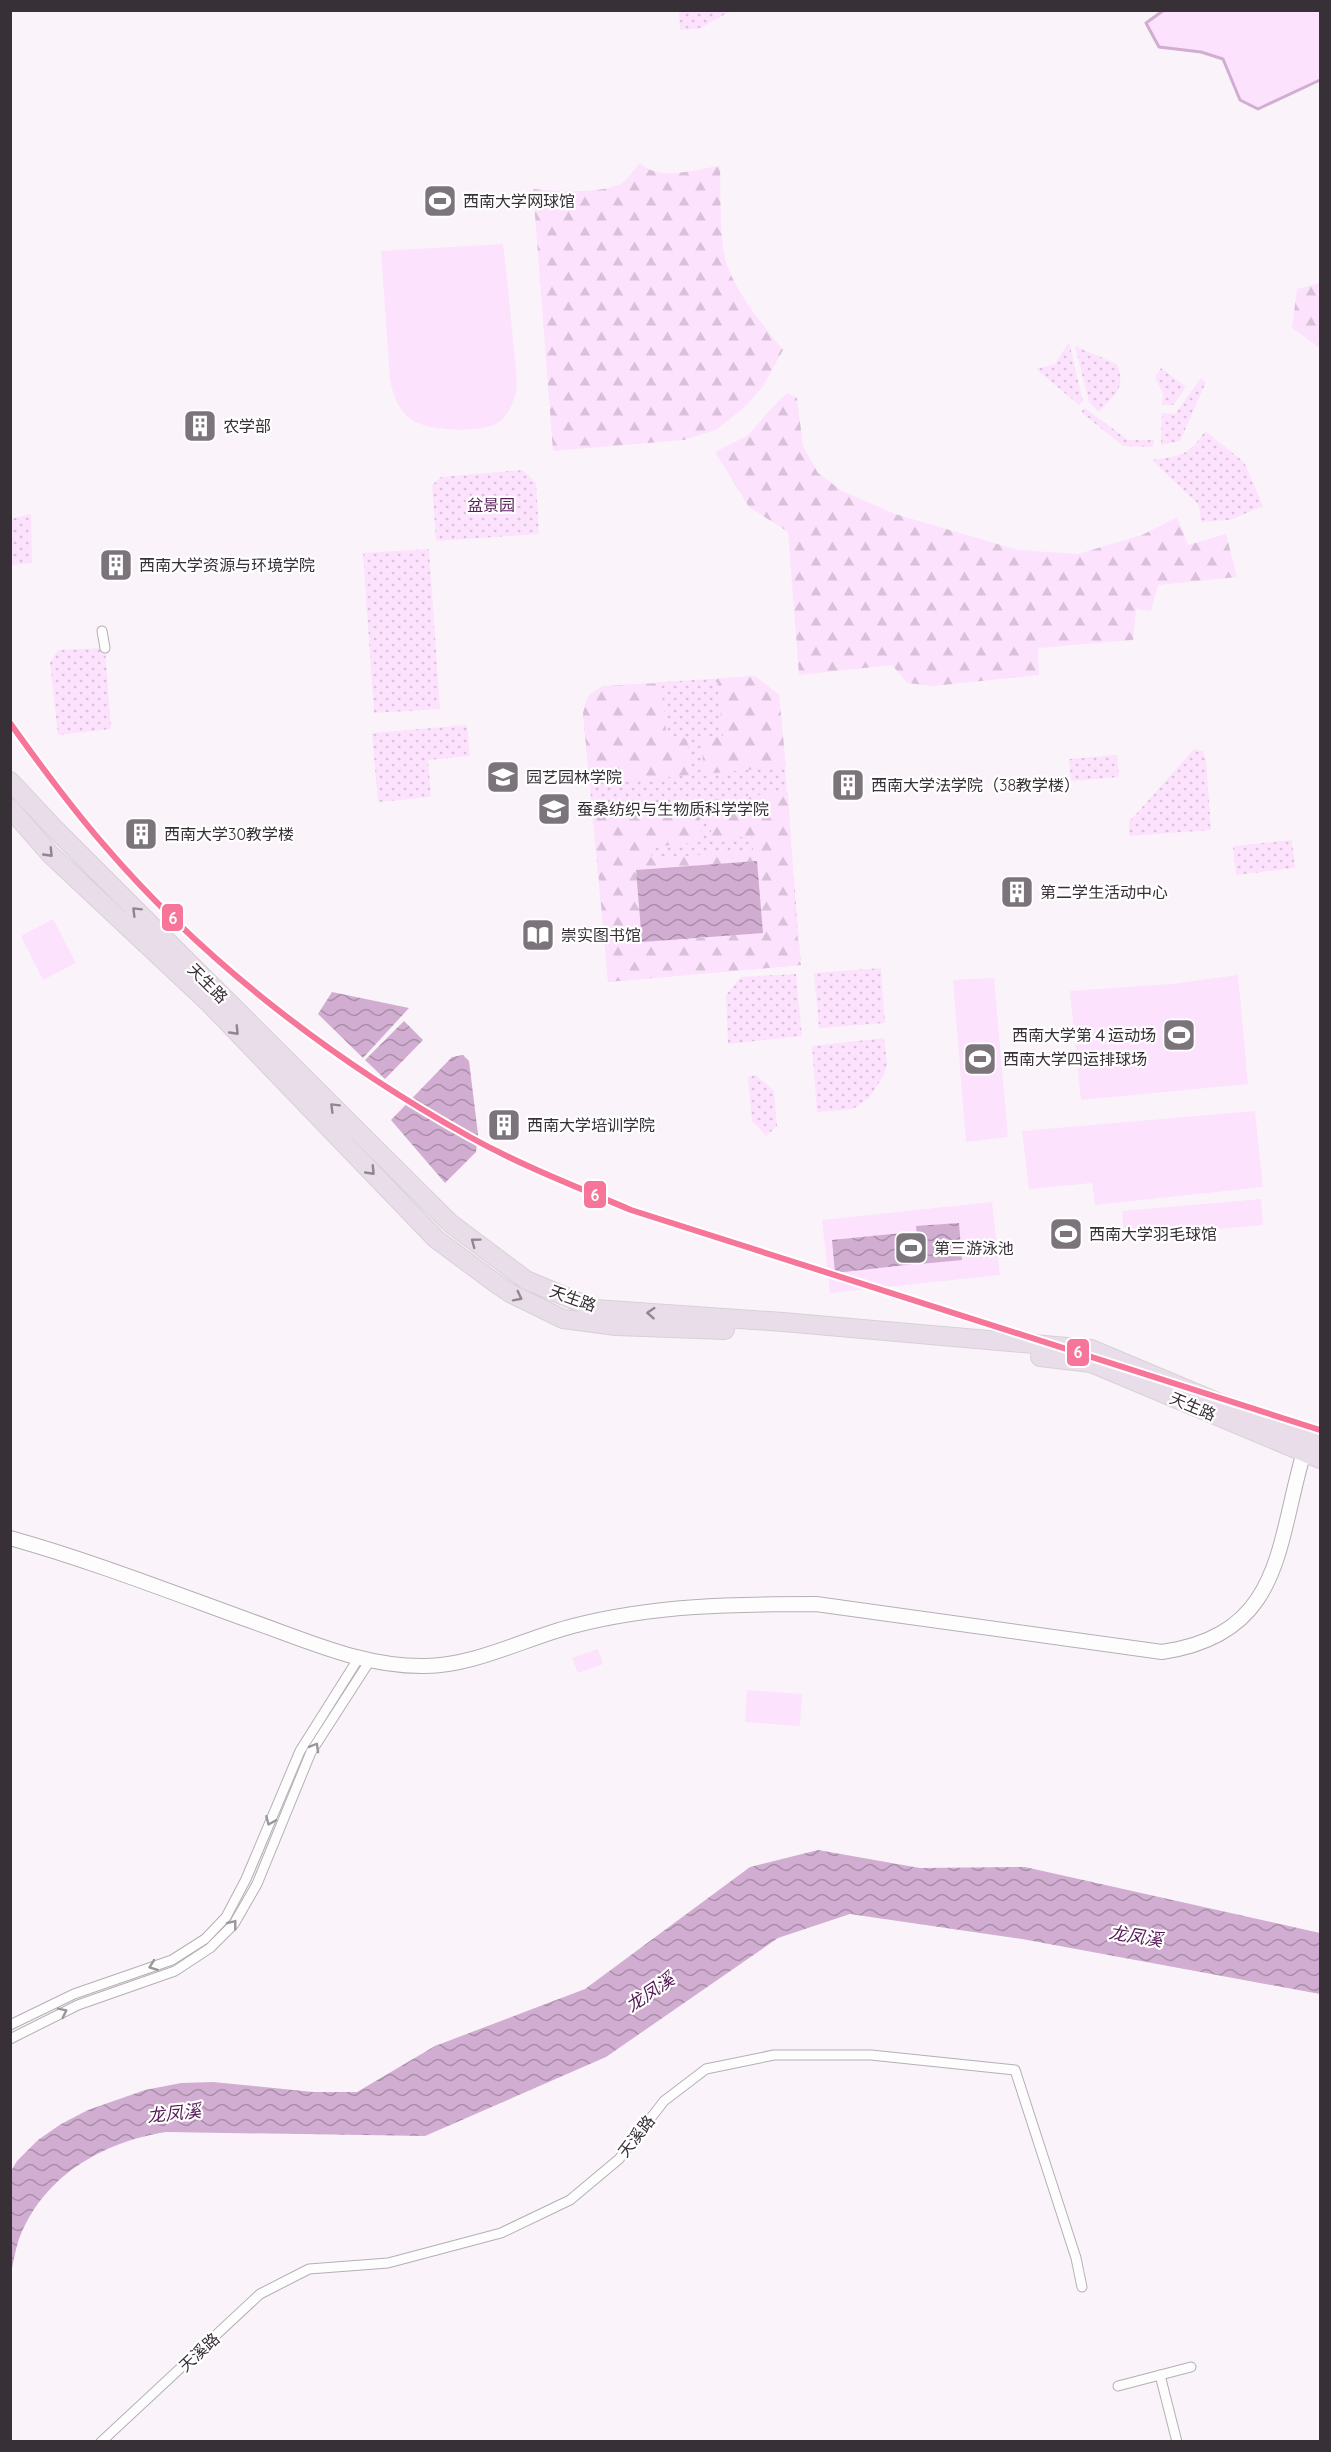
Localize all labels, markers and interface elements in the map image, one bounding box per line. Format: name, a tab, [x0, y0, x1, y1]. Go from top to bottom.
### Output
sports icon: 西南大学网球馆	[422, 183, 458, 219]
place label: 西南大学网球馆	[463, 191, 575, 211]
building icon: 农学部	[182, 408, 218, 444]
place label: 农学部	[223, 416, 271, 436]
park label: 盆景园	[467, 495, 515, 515]
building icon: 西南大学资源与环境学院	[98, 547, 134, 583]
place label: 西南大学资源与环境学院	[139, 555, 315, 575]
school or university icon: 园艺园林学院	[485, 759, 521, 795]
place label: 园艺园林学院	[526, 767, 622, 787]
building icon: 西南大学法学院（38教学楼）	[830, 767, 866, 803]
place label: 西南大学法学院（38教学楼）	[871, 775, 1080, 795]
school or university icon: 蚕桑纺织与生物质科学学院	[536, 791, 572, 827]
place label: 蚕桑纺织与生物质科学学院	[577, 799, 769, 819]
building icon: 西南大学30教学楼	[123, 816, 159, 852]
place label: 西南大学30教学楼	[164, 824, 294, 844]
one-way arrow	[42, 846, 53, 856]
building icon: 第二学生活动中心	[999, 874, 1035, 910]
place label: 第二学生活动中心	[1040, 882, 1168, 902]
line badge: 6	[161, 903, 184, 932]
one-way arrow	[133, 907, 144, 918]
text: 6	[169, 908, 178, 928]
library icon: 崇实图书馆	[520, 917, 556, 953]
place label: 崇实图书馆	[561, 925, 641, 945]
street label: 天生路	[184, 959, 232, 1007]
sports icon: 西南大学第４运动场	[1161, 1017, 1197, 1053]
one-way arrow	[228, 1023, 239, 1034]
place label: 西南大学第４运动场	[1012, 1025, 1156, 1045]
sports icon: 西南大学四运排球场	[962, 1041, 998, 1077]
place label: 西南大学四运排球场	[1003, 1049, 1147, 1069]
one-way arrow	[330, 1104, 341, 1115]
building icon: 西南大学培训学院	[486, 1107, 522, 1143]
place label: 西南大学培训学院	[527, 1115, 655, 1135]
one-way arrow	[363, 1164, 374, 1175]
line badge: 6	[583, 1180, 607, 1209]
text: 6	[591, 1185, 600, 1205]
sports icon: 西南大学羽毛球馆	[1048, 1216, 1084, 1252]
place label: 西南大学羽毛球馆	[1089, 1224, 1217, 1244]
sports icon: 第三游泳池	[893, 1230, 929, 1266]
one-way arrow	[471, 1238, 482, 1249]
place label: 第三游泳池	[934, 1238, 1014, 1258]
street label: 天生路	[547, 1280, 599, 1316]
one-way arrow	[512, 1290, 523, 1301]
one-way arrow	[647, 1306, 656, 1319]
line badge: 6	[1066, 1338, 1090, 1367]
text: 6	[1074, 1342, 1083, 1362]
street label: 天生路	[1167, 1387, 1219, 1425]
one-way arrow	[307, 1743, 319, 1754]
one-way arrow	[265, 1815, 277, 1826]
one-way arrow	[225, 1919, 236, 1930]
water label: 龙凤溪	[1108, 1920, 1166, 1952]
one-way arrow	[148, 1959, 159, 1972]
water label: 龙凤溪	[621, 1966, 680, 2017]
one-way arrow	[56, 2008, 67, 2020]
water label: 龙凤溪	[146, 2099, 204, 2127]
street label: 天溪路	[613, 2111, 659, 2161]
street label: 天溪路	[175, 2328, 223, 2376]

